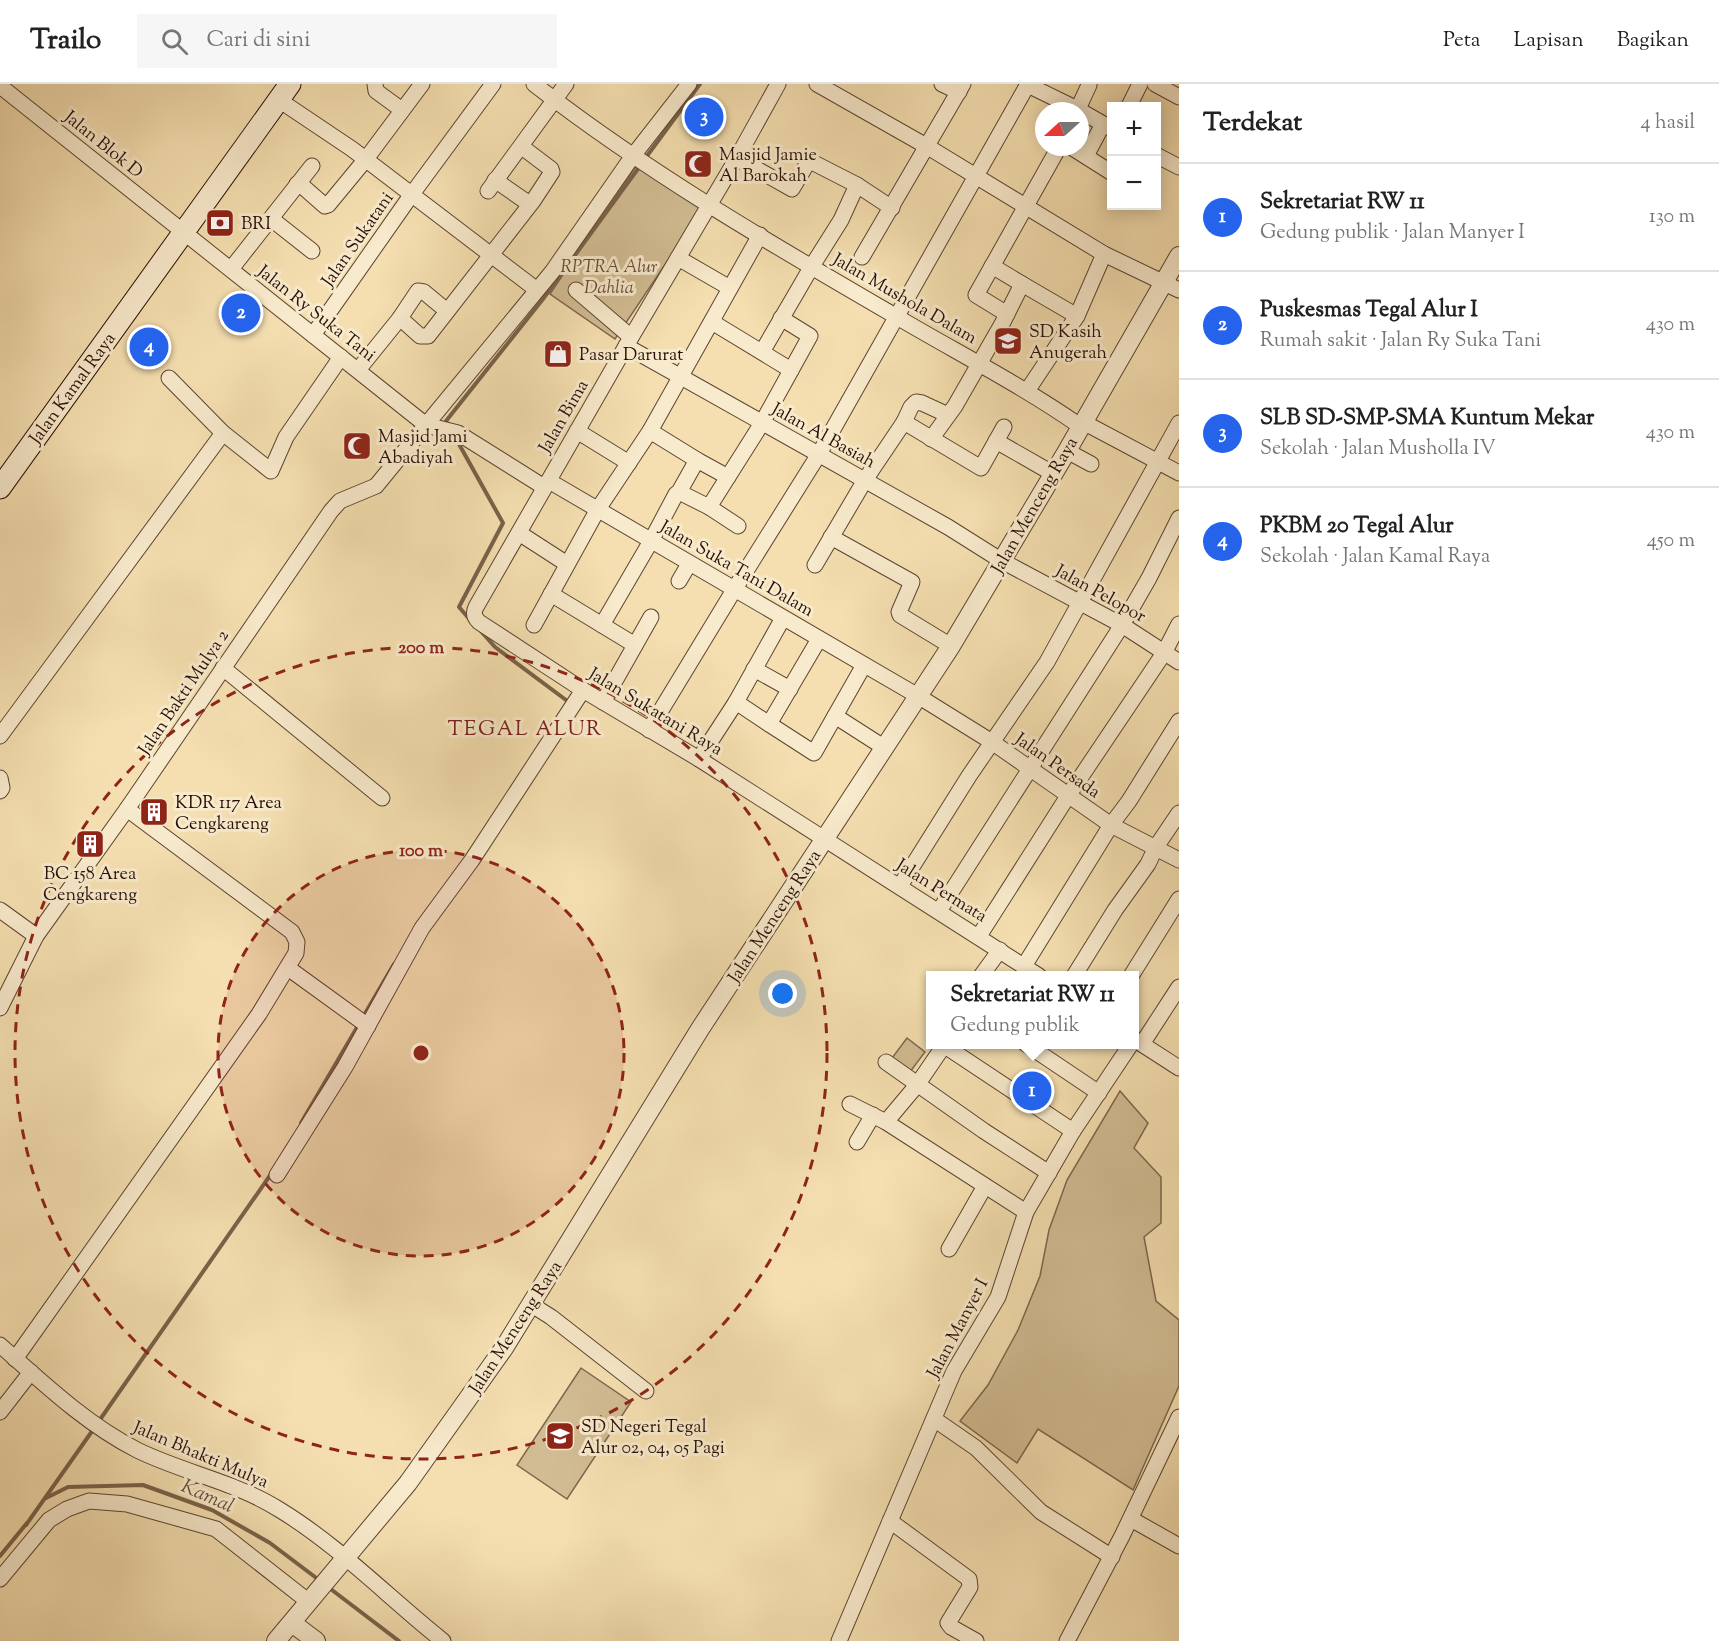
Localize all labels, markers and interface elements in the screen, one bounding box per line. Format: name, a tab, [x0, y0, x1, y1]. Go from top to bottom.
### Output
search box	[137, 14, 557, 68]
text: Trailo	[30, 21, 101, 61]
icon: search	[158, 25, 191, 58]
text: Cari di sini	[206, 25, 310, 57]
text: Peta	[1443, 26, 1481, 56]
text: Lapisan	[1514, 26, 1584, 56]
text: Bagikan	[1617, 26, 1689, 56]
pin: 3	[684, 94, 724, 140]
north arrow	[1035, 102, 1089, 156]
map controls	[1107, 102, 1161, 210]
button: +	[1107, 102, 1161, 156]
street label: Jalan Blok D	[57, 105, 148, 186]
text: Terdekat	[1203, 105, 1302, 142]
text: 4 hasil	[1641, 109, 1695, 138]
place label: Masjid Jamie Al Barokah	[719, 143, 817, 190]
mosque icon: Masjid Jamie Al Barokah	[682, 148, 714, 180]
button: −	[1107, 156, 1161, 210]
street label: Jalan Sukatani	[316, 187, 401, 294]
text: Sekretariat RW 11	[1260, 187, 1424, 219]
text: 1	[1219, 203, 1226, 232]
text: 130 m	[1649, 203, 1695, 232]
bank icon: BRI	[204, 207, 236, 239]
place label: BRI	[241, 212, 271, 238]
text: Gedung publik · Jalan Manyer I	[1260, 219, 1525, 248]
street label: Jalan Mushola Dalam	[826, 247, 981, 352]
park label: RPTRA Alur Dahlia	[561, 255, 658, 302]
street label: Jalan Ry Suka Tani	[250, 259, 381, 369]
pin: 2	[222, 290, 260, 336]
text: Puskesmas Tegal Alur I	[1260, 295, 1478, 327]
text: 2	[1218, 311, 1227, 340]
text: 430 m	[1646, 311, 1695, 340]
place label: SD Kasih Anugerah	[1029, 320, 1108, 367]
pin: 4	[130, 324, 168, 370]
school or university icon: SD Kasih Anugerah	[992, 325, 1024, 357]
text: Rumah sakit · Jalan Ry Suka Tani	[1260, 327, 1541, 356]
street label: Jalan Kamal Raya	[23, 328, 123, 451]
shop icon: Pasar Darurat	[542, 338, 574, 370]
place label: Pasar Darurat	[579, 343, 683, 369]
street label: Jalan Bima	[533, 375, 596, 459]
street label: Jalan Al Basiah	[765, 397, 880, 476]
text: SLB SD-SMP-SMA Kuntum Mekar	[1260, 403, 1594, 435]
text: 3	[1218, 419, 1227, 448]
text: 430 m	[1646, 419, 1695, 448]
place label: Masjid Jami Abadiyah	[378, 425, 468, 472]
mosque icon: Masjid Jami Abadiyah	[341, 430, 373, 462]
street label: Jalan Menceng Raya	[985, 433, 1086, 580]
text: Sekolah · Jalan Musholla IV	[1260, 435, 1496, 464]
text: PKBM 20 Tegal Alur	[1260, 511, 1454, 543]
street label: Jalan Suka Tani Dalam	[653, 514, 818, 625]
text: 4	[1217, 527, 1228, 556]
text: 450 m	[1647, 527, 1695, 556]
text: Sekolah · Jalan Kamal Raya	[1260, 543, 1490, 572]
street label: Jalan Pelopor	[1049, 559, 1150, 630]
street label: Jalan Bakti Mulya 2	[132, 625, 237, 762]
text: 200 m	[398, 636, 444, 662]
street label: Jalan Sukatani Raya	[582, 662, 727, 763]
district label: TEGAL ALUR	[447, 715, 603, 745]
street label: Jalan Persada	[1008, 727, 1105, 806]
place label: KDR 117 Area Cengkareng	[175, 791, 282, 838]
building icon: KDR 117 Area Cengkareng	[138, 796, 170, 828]
building icon: BC 158 Area Cengkareng	[74, 828, 106, 860]
text: 100 m	[399, 839, 443, 865]
street label: Jalan Menceng Raya	[722, 845, 829, 990]
street label: Jalan Permata	[889, 853, 992, 930]
place label: BC 158 Area Cengkareng	[43, 862, 137, 909]
popup	[926, 971, 1139, 1049]
your location	[768, 979, 797, 1008]
text: Sekretariat RW 11	[950, 980, 1115, 1012]
text: Gedung publik	[950, 1012, 1080, 1041]
centre of rings	[411, 1043, 431, 1063]
pin: 1	[1012, 1068, 1052, 1114]
street label: Jalan Menceng Raya	[463, 1256, 570, 1401]
street label: Jalan Manyer I	[921, 1274, 996, 1384]
street label: Jalan Bhakti Mulya	[128, 1415, 272, 1496]
place label: SD Negeri Tegal Alur 02, 04, 05 Pagi	[581, 1415, 725, 1462]
school or university icon: SD Negeri Tegal Alur 02, 04, 05 Pagi	[544, 1420, 576, 1452]
water label: Kamal	[176, 1473, 238, 1522]

